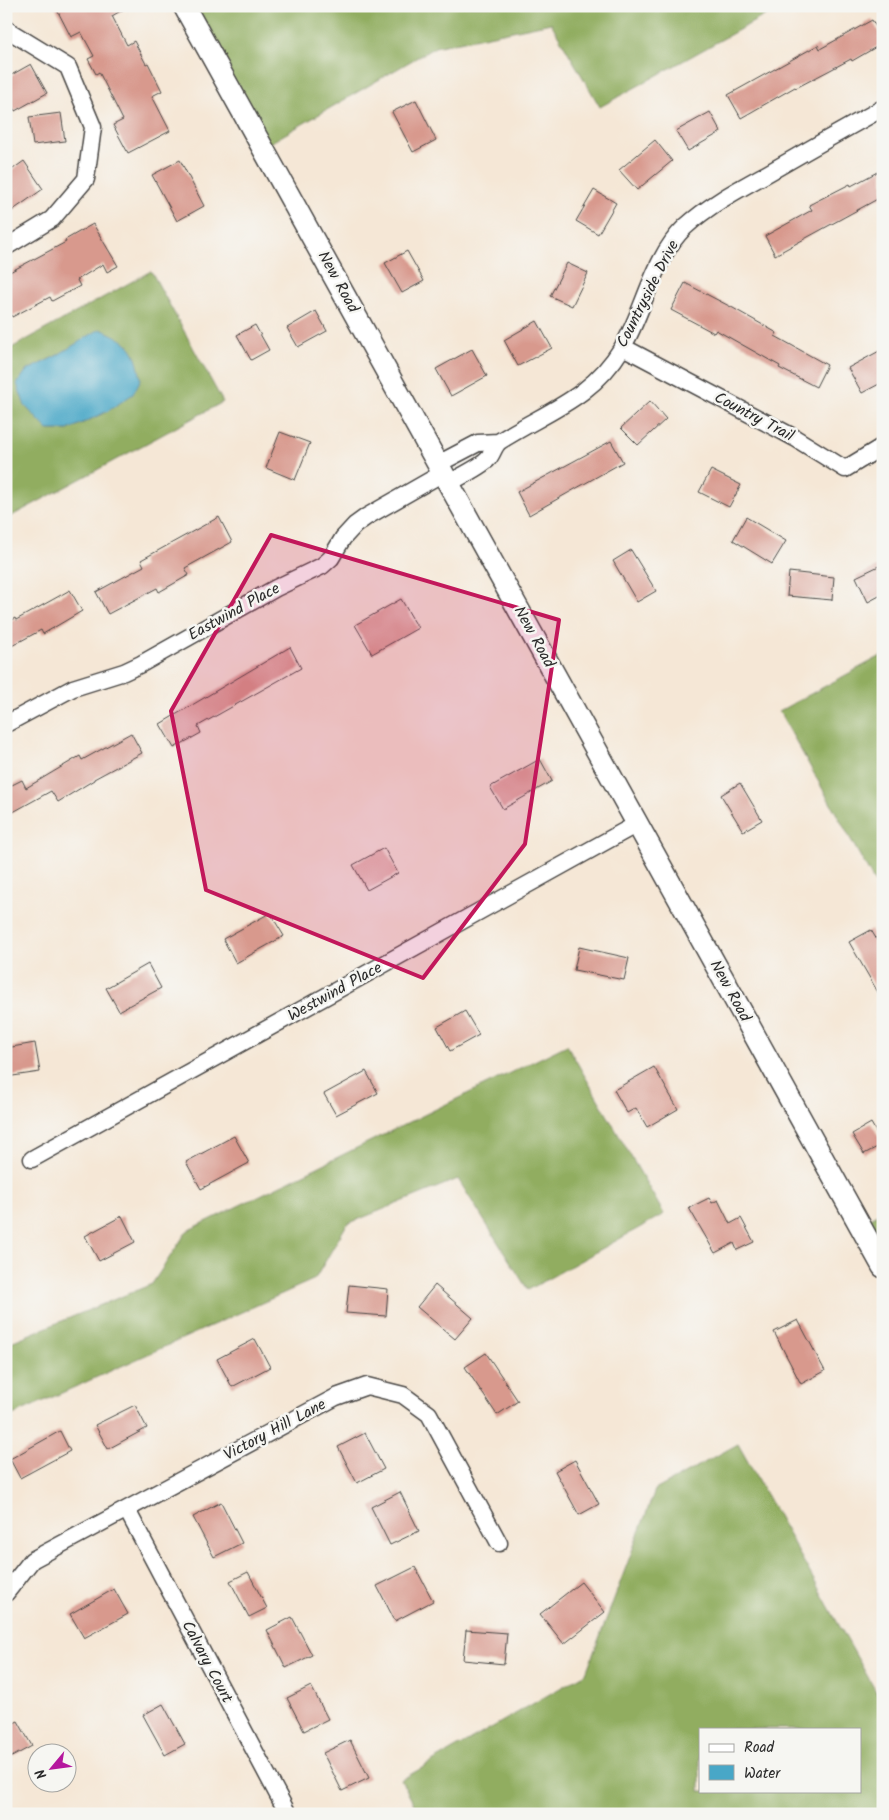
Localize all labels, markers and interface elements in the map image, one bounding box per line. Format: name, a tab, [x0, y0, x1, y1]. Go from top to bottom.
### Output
street label: Countryside Drive	[610, 236, 686, 352]
street label: New Road	[311, 247, 366, 318]
street label: Country Trail	[709, 385, 799, 449]
street label: Eastwind Place	[183, 576, 285, 648]
street label: New Road	[507, 602, 562, 673]
street label: Westwind Place	[283, 956, 387, 1028]
street label: New Road	[703, 956, 758, 1027]
street label: Victory Hill Lane	[219, 1392, 331, 1468]
street label: Calvary Court	[175, 1616, 240, 1709]
legend	[699, 1728, 862, 1792]
text: Road	[744, 1736, 775, 1760]
north arrow	[28, 1742, 78, 1792]
text: Water	[744, 1762, 781, 1786]
text: N	[30, 1764, 53, 1783]

